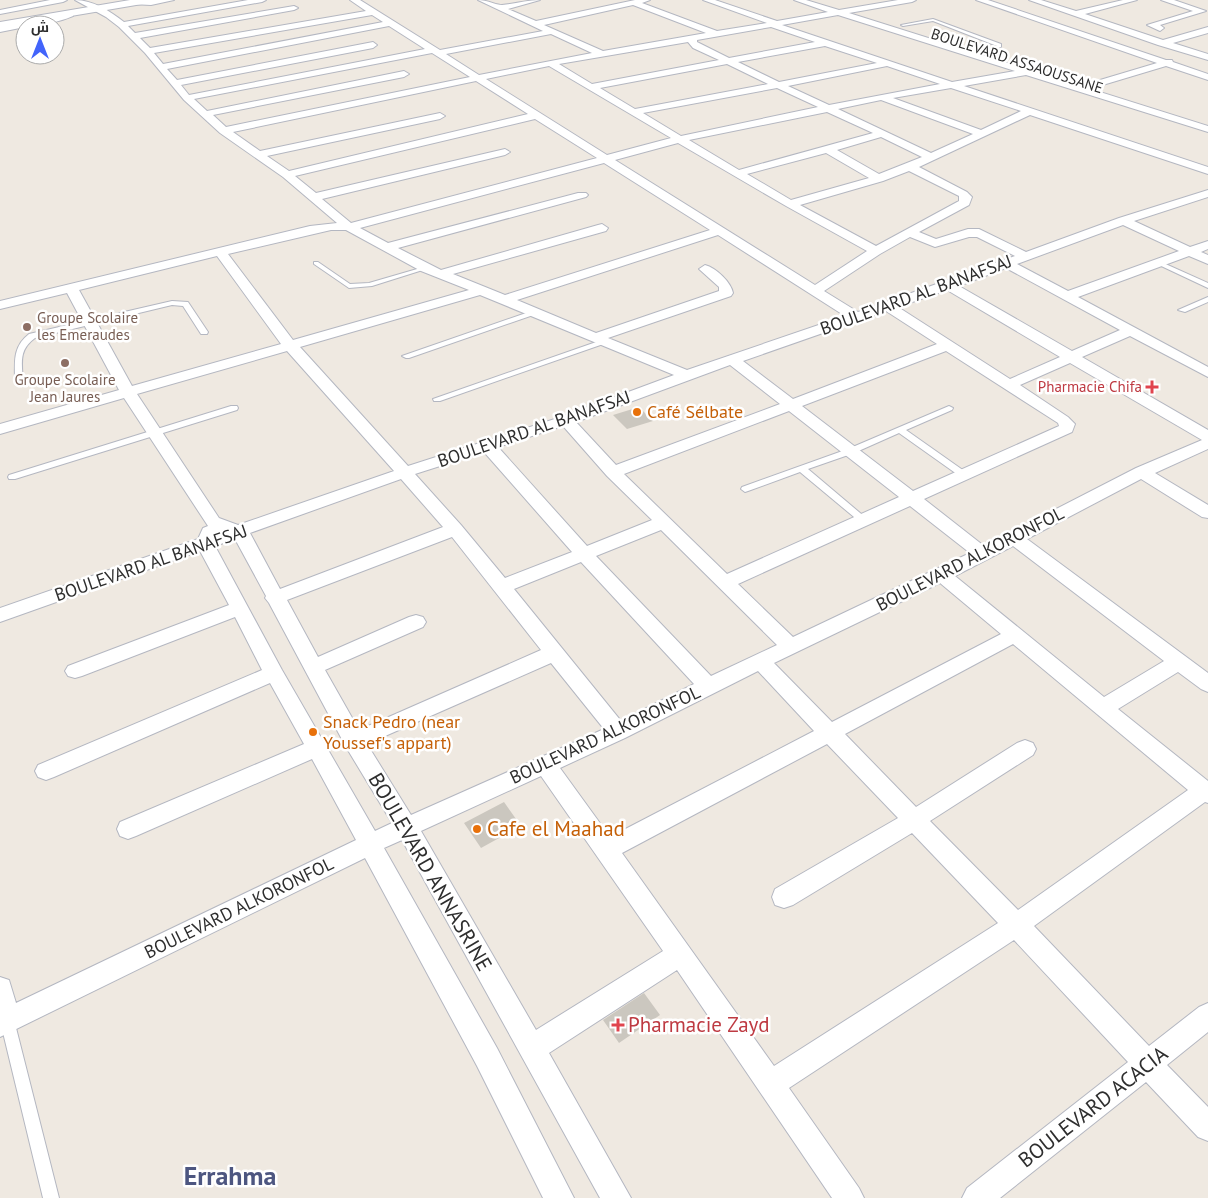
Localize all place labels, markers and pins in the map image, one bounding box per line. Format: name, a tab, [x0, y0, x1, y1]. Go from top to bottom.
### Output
place label: Groupe Scolaire les Emeraudes	[37, 308, 138, 344]
marker: Groupe Scolaire les Emeraudes	[21, 321, 33, 333]
marker: Groupe Scolaire Jean Jaures	[59, 357, 71, 369]
place label: Groupe Scolaire Jean Jaures	[14, 370, 116, 406]
place label: Pharmacie Chifa	[1038, 377, 1142, 396]
marker: Pharmacie Chifa	[1146, 381, 1158, 393]
place label: Café Sélbate	[647, 400, 743, 423]
marker: Café Sélbate	[631, 406, 643, 418]
place label: Snack Pedro (near Youssef's appart)	[323, 710, 460, 754]
marker: Snack Pedro (near Youssef's appart)	[307, 726, 319, 738]
place label: Cafe el Maahad	[487, 815, 625, 842]
marker: Cafe el Maahad	[471, 823, 483, 835]
place label: Pharmacie Zayd	[628, 1011, 770, 1038]
marker: Pharmacie Zayd	[612, 1019, 624, 1031]

